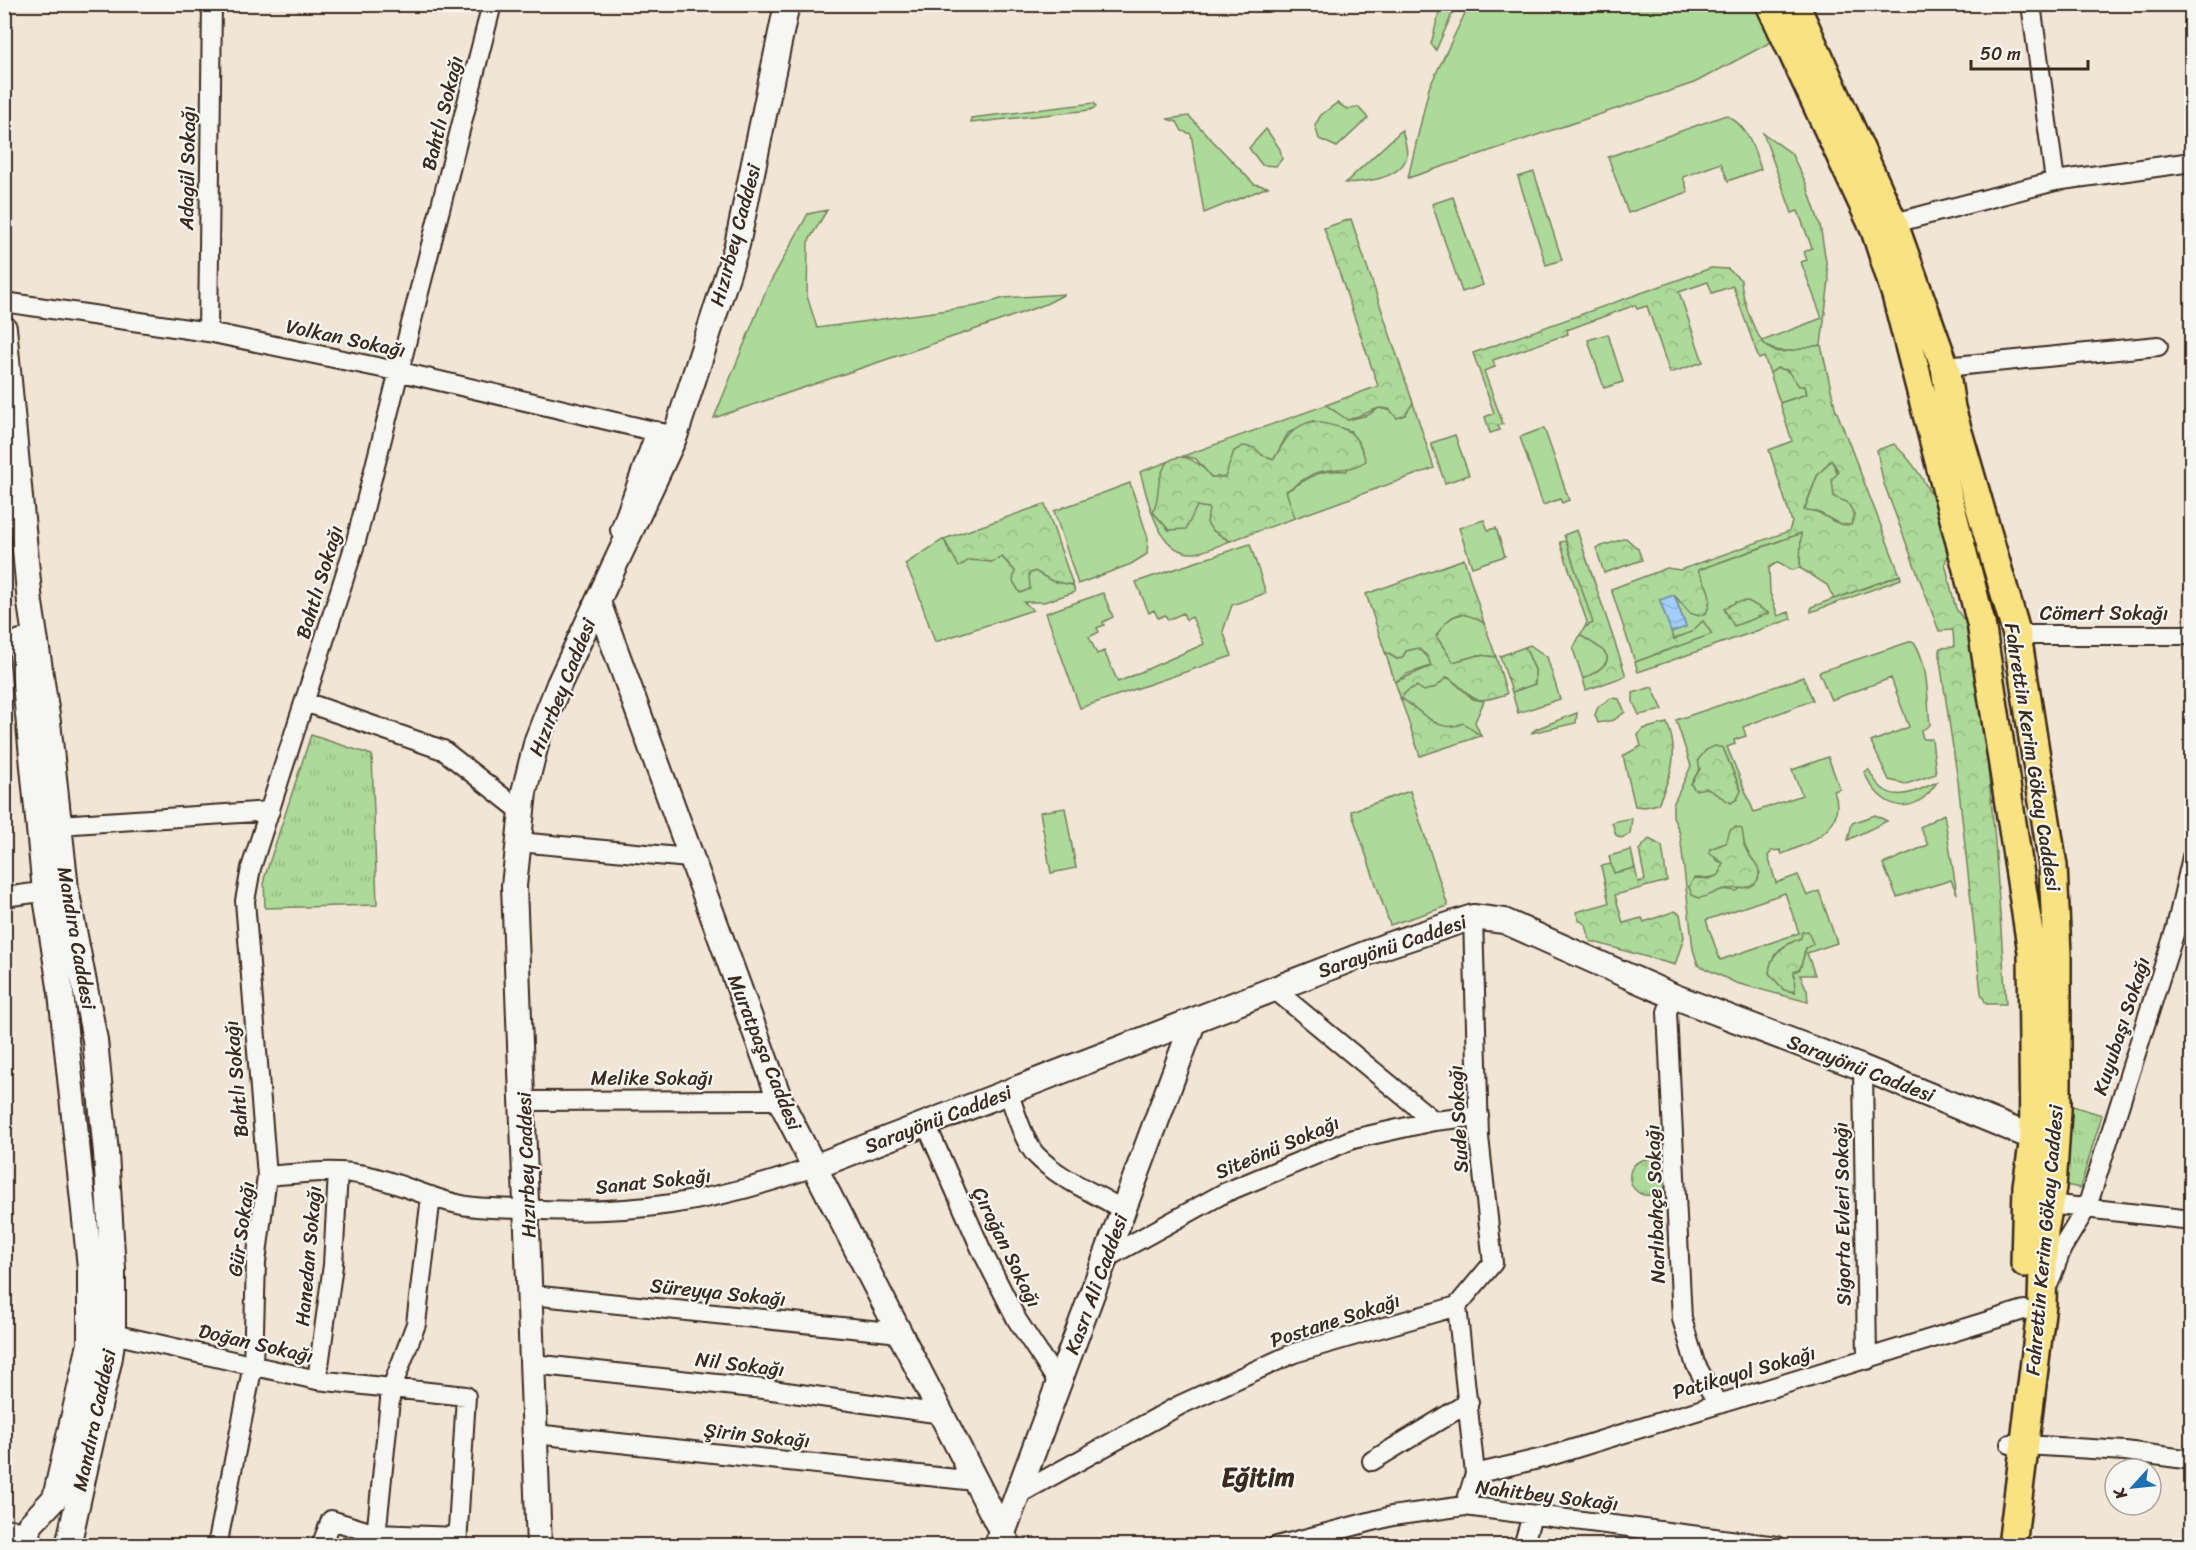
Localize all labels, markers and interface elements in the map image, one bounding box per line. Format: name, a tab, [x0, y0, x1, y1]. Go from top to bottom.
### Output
scale bar	[1971, 33, 2088, 71]
text: 50 m	[1980, 38, 2021, 70]
street label: Bahtlı Sokağı	[411, 52, 474, 174]
street label: Adagül Sokağı	[169, 106, 206, 232]
street label: Hızırbey Caddesi	[700, 159, 772, 310]
street label: Volkan Sokağı	[283, 309, 409, 368]
street label: Bahtlı Sokağı	[286, 521, 353, 643]
street label: Cömert Sokağı	[2040, 596, 2168, 631]
street label: Hızırbey Caddesi	[519, 611, 607, 762]
street label: Fahrettin Kerim Gökay Caddesi	[1994, 620, 2071, 894]
street label: Mandıra Caddesi	[47, 864, 107, 1014]
street label: Sarayönü Caddesi	[1313, 904, 1472, 988]
street label: Kuyubaşı Sokağı	[2083, 952, 2160, 1100]
street label: Muratpaşa Caddesi	[717, 969, 812, 1137]
street label: Bahtlı Sokağı	[214, 1019, 259, 1139]
street label: Sarayönü Caddesi	[1782, 1024, 1940, 1113]
street label: Melike Sokağı	[591, 1061, 713, 1096]
street label: Sude Sokağı	[1438, 1064, 1479, 1174]
street label: Sarayönü Caddesi	[859, 1075, 1018, 1164]
street label: Hızırbey Caddesi	[506, 1090, 547, 1239]
street label: Fahrettin Kerim Gökay Caddesi	[2015, 1103, 2074, 1377]
street label: Siteönü Sokağı	[1209, 1105, 1345, 1189]
street label: Sigorta Evleri Sokağı	[1823, 1122, 1862, 1306]
street label: Narlıbahçe Sokağı	[1635, 1124, 1676, 1284]
street label: Sanat Sokağı	[593, 1158, 713, 1205]
street label: Gür Sokağı	[218, 1179, 265, 1279]
street label: Çırağan Sokağı	[962, 1181, 1051, 1314]
street label: Hanedan Sokağı	[285, 1184, 332, 1328]
street label: Kasrı Ali Caddesi	[1055, 1207, 1139, 1360]
street label: Süreyya Sokağı	[648, 1268, 788, 1317]
street label: Postane Sokağı	[1266, 1283, 1405, 1358]
street label: Doğan Sokağı	[195, 1313, 317, 1374]
street label: Patikayol Sokağı	[1668, 1335, 1820, 1410]
street label: Nil Sokağı	[693, 1342, 786, 1387]
street label: Mandıra Caddesi	[62, 1344, 127, 1494]
street label: Şirin Sokağı	[702, 1413, 812, 1458]
district label: Eğitim	[1221, 1454, 1295, 1500]
north arrow	[2103, 1457, 2163, 1517]
street label: Nahitbey Sokağı	[1474, 1469, 1620, 1522]
text: K	[2104, 1482, 2136, 1505]

